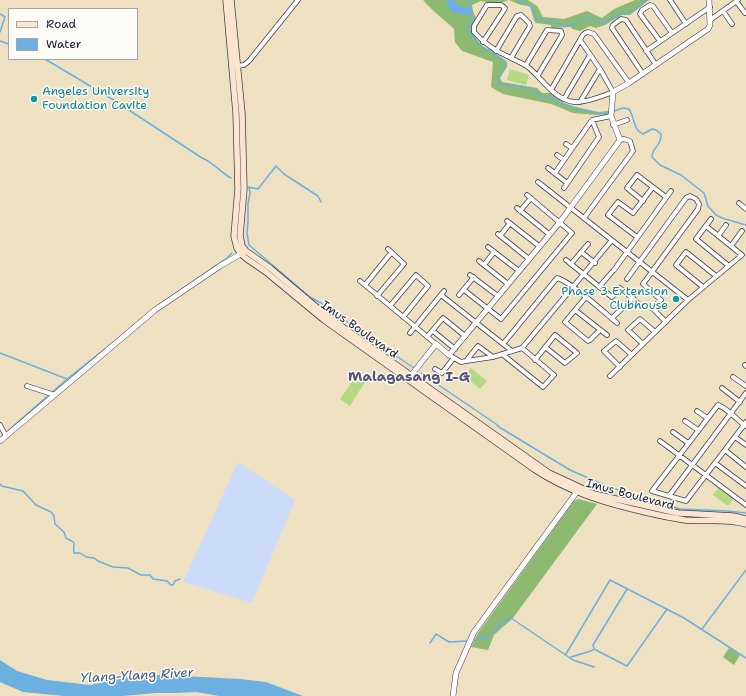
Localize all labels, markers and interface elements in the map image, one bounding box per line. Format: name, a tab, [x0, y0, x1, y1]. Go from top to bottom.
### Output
legend	[8, 8, 138, 60]
text: Road	[46, 16, 76, 32]
text: Water	[46, 36, 81, 52]
place label: Angeles University Foundation Cavite	[42, 85, 149, 113]
marker: Angeles University Foundation Cavite	[29, 94, 39, 104]
place label: Phase 3 Extension Clubhouse	[561, 285, 668, 313]
marker: Phase 3 Extension Clubhouse	[671, 294, 681, 304]
street label: Imus Boulevard	[318, 298, 400, 362]
district label: Malagasang I-G	[348, 369, 470, 385]
street label: Imus Boulevard	[584, 476, 676, 514]
water label: Ylang-Ylang River	[80, 665, 194, 687]

